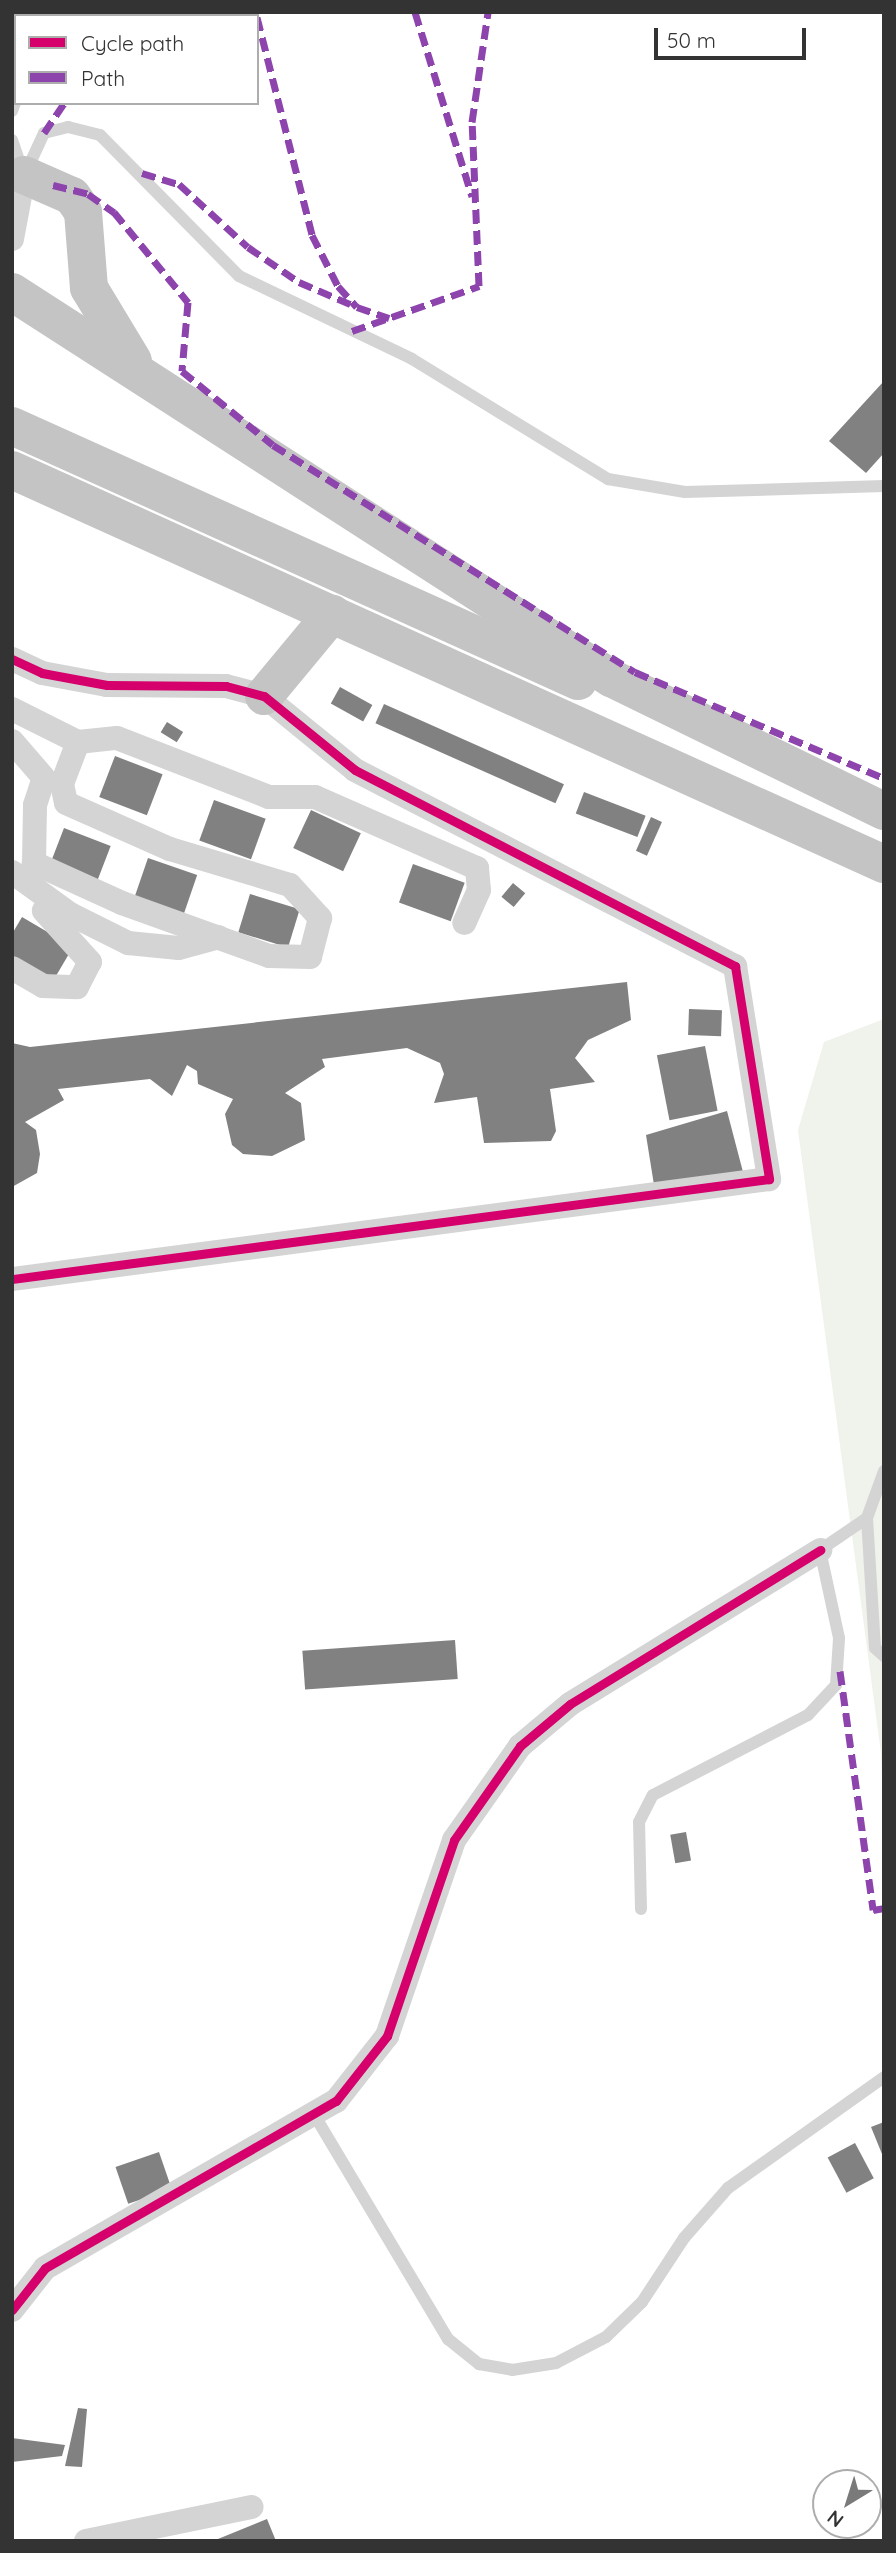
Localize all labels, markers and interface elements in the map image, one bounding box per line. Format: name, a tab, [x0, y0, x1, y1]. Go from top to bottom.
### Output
legend	[14, 14, 259, 105]
scale bar	[658, 14, 810, 58]
text: 50 m	[667, 27, 716, 53]
text: Cycle path	[81, 30, 184, 56]
text: Path	[81, 65, 125, 91]
north arrow	[812, 2469, 882, 2539]
text: N	[822, 2505, 848, 2533]

